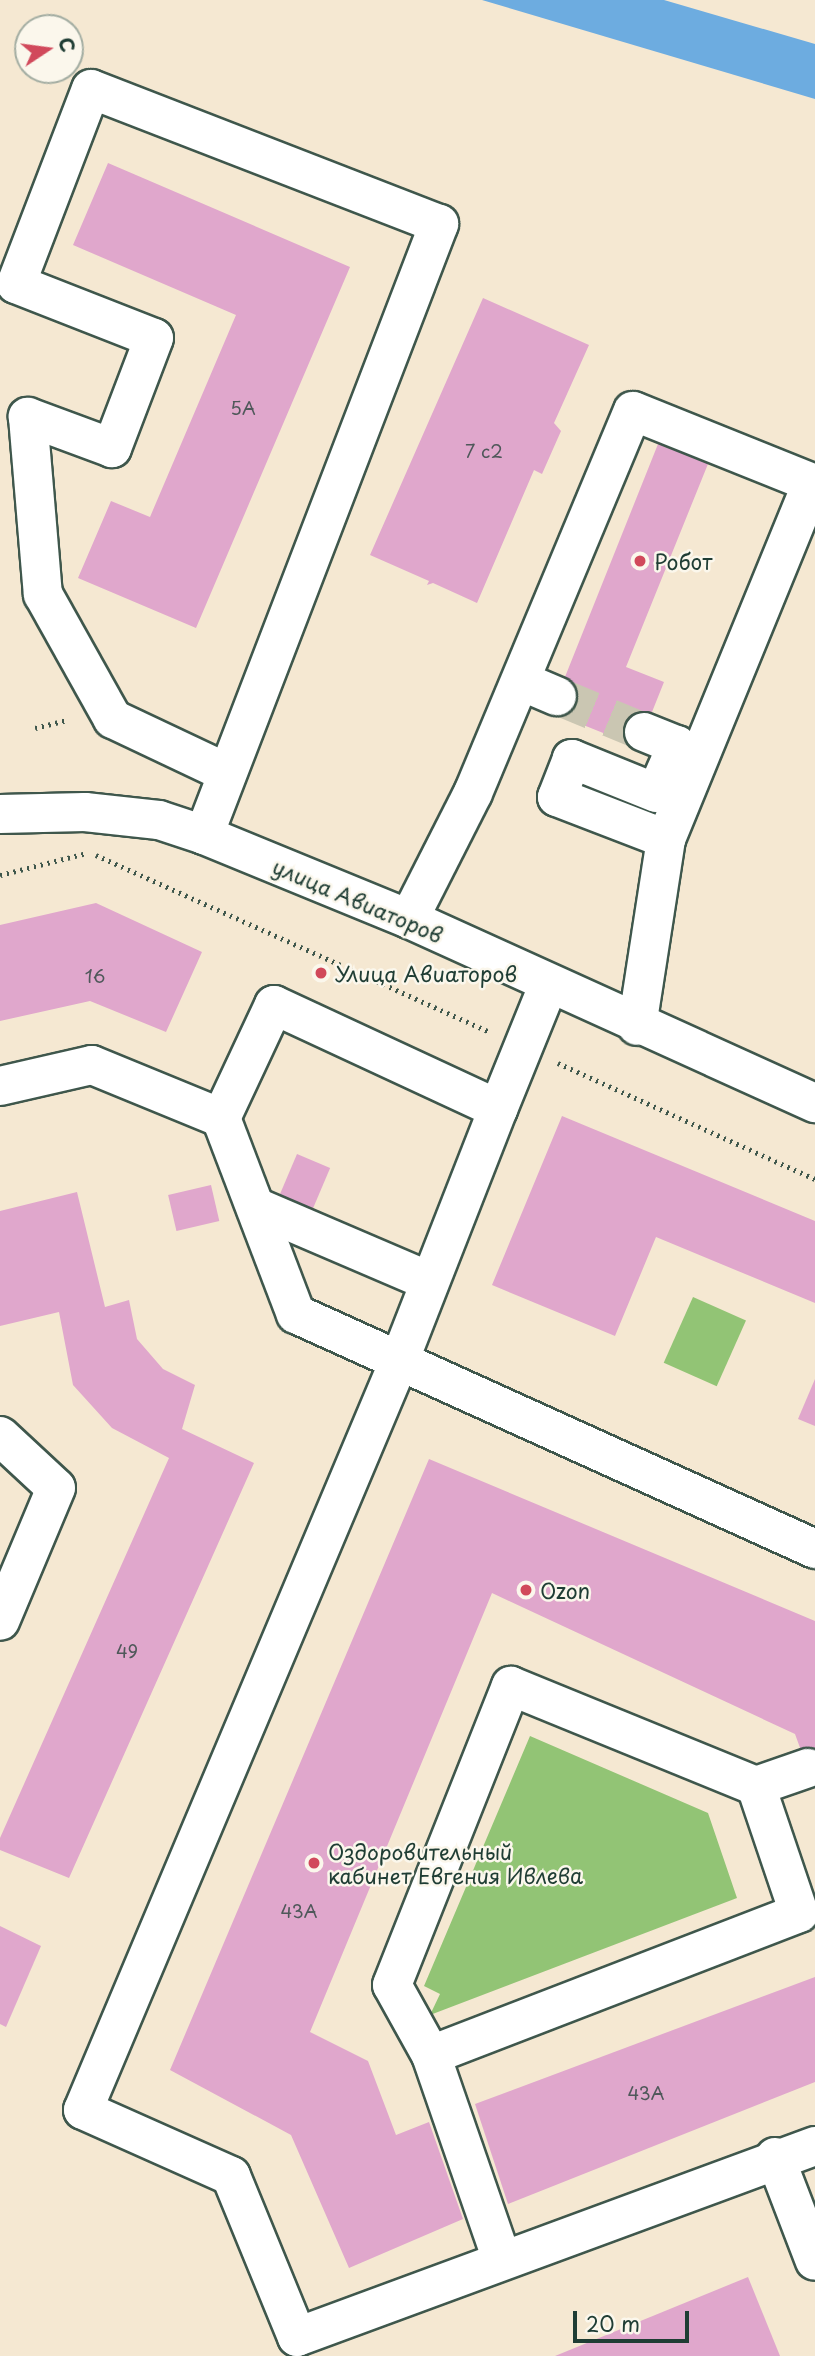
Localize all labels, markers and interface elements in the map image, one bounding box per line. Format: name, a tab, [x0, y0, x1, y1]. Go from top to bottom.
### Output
north arrow	[14, 14, 84, 84]
text: С	[52, 35, 83, 55]
house number: 5А	[230, 397, 256, 419]
house number: 7 с2	[465, 440, 503, 462]
place label: Робот	[654, 548, 712, 574]
marker: Робот	[632, 553, 648, 569]
street label: улица Авиаторов	[269, 853, 447, 947]
place label: Улица Авиаторов	[335, 960, 518, 986]
house number: 16	[85, 965, 105, 987]
marker: Улица Авиаторов	[313, 965, 329, 981]
place label: Ozon	[540, 1577, 590, 1603]
marker: Ozon	[518, 1582, 534, 1598]
house number: 49	[116, 1640, 138, 1662]
place label: Оздоровительный кабинет Евгения Ивлева	[328, 1838, 584, 1888]
marker: Оздоровительный кабинет Евгения Ивлева	[306, 1855, 322, 1871]
house number: 43А	[280, 1900, 318, 1922]
house number: 43А	[627, 2082, 665, 2104]
scale bar	[577, 2296, 692, 2340]
text: 20 m	[586, 2307, 640, 2339]

